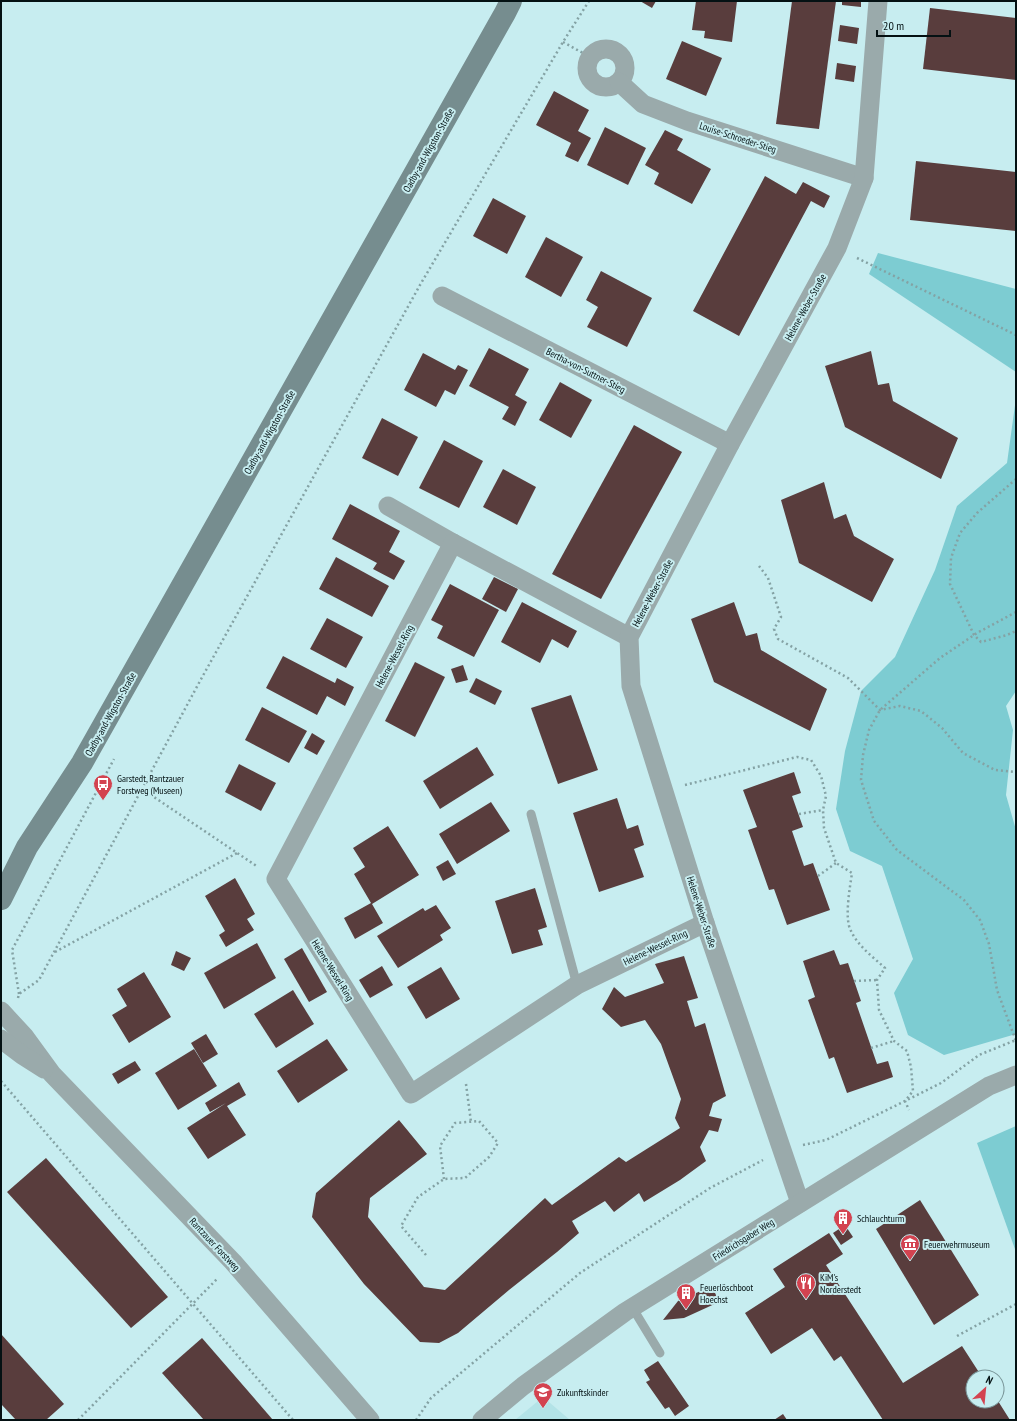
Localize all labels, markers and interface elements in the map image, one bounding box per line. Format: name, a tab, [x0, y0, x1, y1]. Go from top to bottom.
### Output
scale bar	[877, 12, 950, 38]
text: 20 m	[883, 18, 904, 33]
street label: Oadby-and-Wigston-Straße	[400, 106, 457, 194]
street label: Louise-Schroeder-Stieg	[698, 119, 778, 156]
street label: Helene-Weber-Straße	[782, 271, 829, 343]
street label: Bertha-von-Suttner-Stieg	[544, 345, 628, 396]
street label: Oadby-and-Wigston-Straße	[241, 388, 298, 476]
street label: Helene-Weber-Straße	[629, 557, 676, 629]
street label: Helene-Wessel-Ring	[372, 622, 417, 690]
street label: Oadby-and-Wigston-Straße	[82, 670, 139, 758]
place label: Garstedt, Rantzauer Forstweg (Museen)	[117, 772, 184, 797]
bus stop icon: Garstedt, Rantzauer Forstweg (Museen)	[92, 773, 114, 801]
street label: Helene-Weber-Straße	[684, 875, 719, 950]
street label: Helene-Wessel-Ring	[621, 926, 689, 969]
street label: Helene-Wessel-Ring	[309, 937, 357, 1003]
building icon: Schlauchturm	[832, 1207, 854, 1235]
place label: Schlauchturm	[857, 1212, 904, 1225]
street label: Rantzauer Forstweg	[187, 1215, 243, 1274]
street label: Friedrichsgaber Weg	[710, 1215, 776, 1263]
museum icon: Feuerwehrmuseum	[899, 1233, 921, 1261]
place label: Feuerwehrmuseum	[924, 1238, 990, 1251]
place label: KiM's Norderstedt	[820, 1271, 861, 1296]
restaurant icon: KiM's Norderstedt	[795, 1272, 817, 1300]
place label: Feuerlöschboot Hoechst	[700, 1281, 753, 1306]
building icon: Feuerlöschboot Hoechst	[675, 1282, 697, 1310]
north arrow	[965, 1369, 1005, 1409]
text: N	[984, 1373, 995, 1388]
school or university icon: Zukunftskinder	[532, 1381, 554, 1409]
place label: Zukunftskinder	[557, 1386, 609, 1399]

